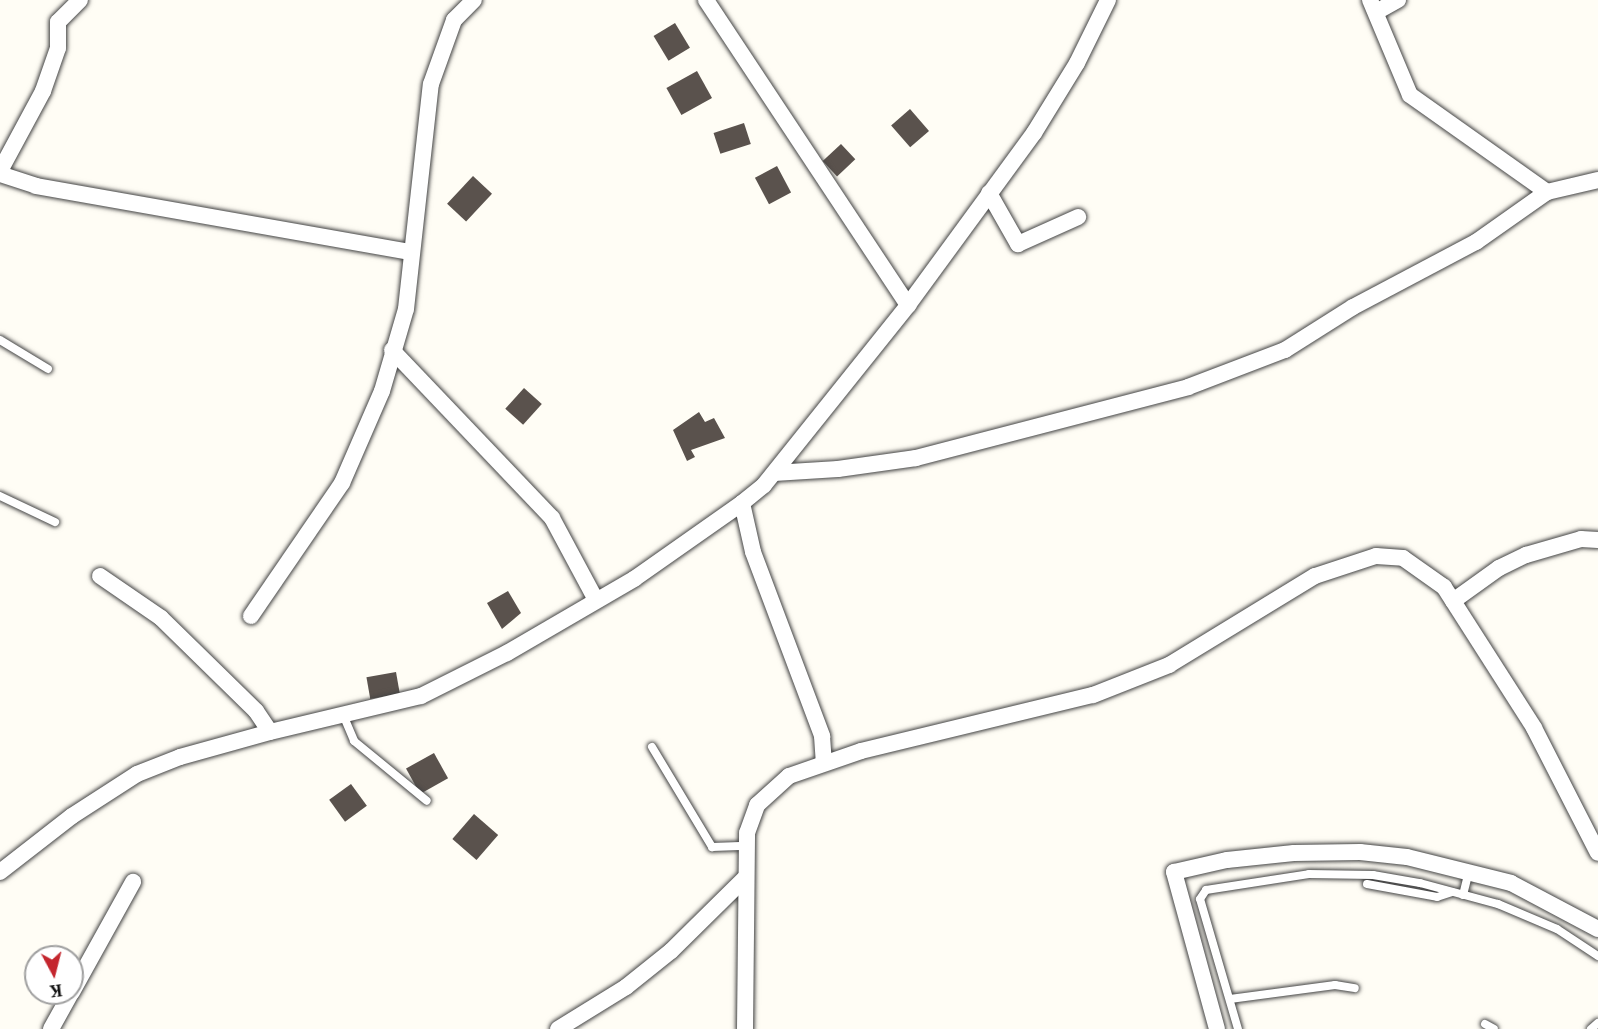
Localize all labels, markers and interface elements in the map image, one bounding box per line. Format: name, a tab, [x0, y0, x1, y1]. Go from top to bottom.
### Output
north arrow	[24, 945, 84, 1005]
text: K	[49, 980, 63, 1002]

